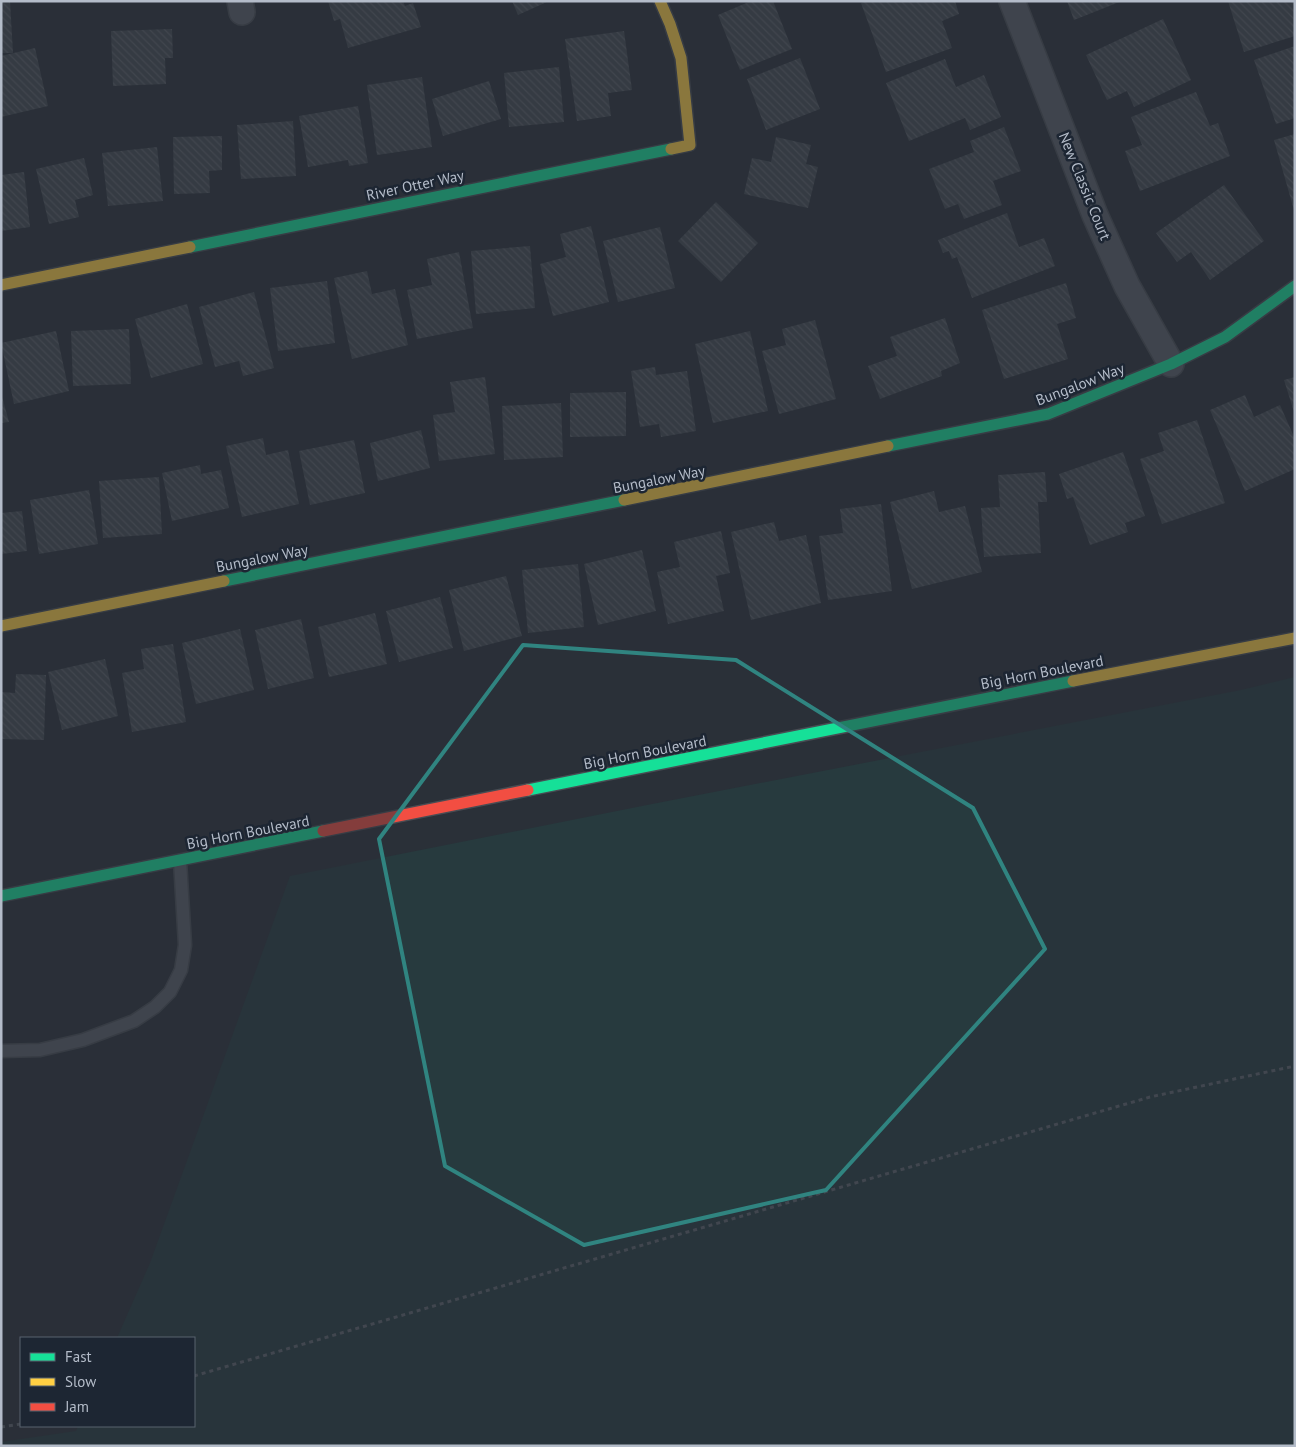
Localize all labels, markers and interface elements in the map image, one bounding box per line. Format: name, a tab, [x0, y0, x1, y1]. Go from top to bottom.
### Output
street label: New Classic Court	[1055, 129, 1115, 243]
street label: River Otter Way	[364, 165, 466, 205]
street label: Bungalow Way	[1033, 358, 1127, 410]
street label: Bungalow Way	[611, 461, 707, 497]
street label: Bungalow Way	[214, 540, 310, 576]
street label: Big Horn Boulevard	[979, 651, 1105, 693]
street label: Big Horn Boulevard	[582, 731, 708, 773]
street label: Big Horn Boulevard	[185, 811, 311, 853]
legend	[20, 1337, 195, 1427]
text: Fast	[65, 1347, 92, 1366]
text: Slow	[65, 1372, 96, 1391]
text: Jam	[64, 1397, 89, 1416]

